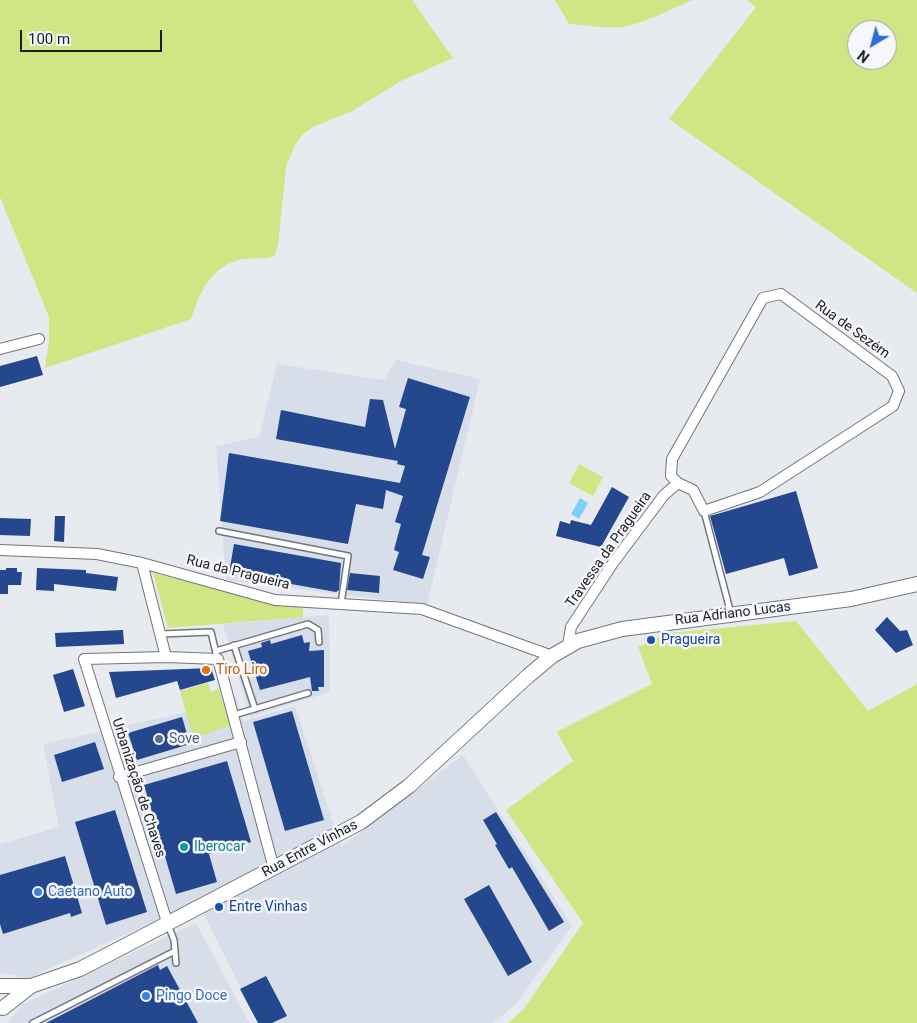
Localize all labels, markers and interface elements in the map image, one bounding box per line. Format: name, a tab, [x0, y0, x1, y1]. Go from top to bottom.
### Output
scale bar	[22, 20, 165, 52]
north arrow	[847, 20, 897, 70]
text: 100 m	[28, 30, 70, 48]
text: N	[855, 47, 872, 66]
street label: Rua de Sezém	[811, 297, 893, 363]
street label: Travessa da Pragueira	[563, 489, 655, 611]
street label: Rua da Pragueira	[185, 552, 291, 594]
street label: Rua Adriano Lucas	[674, 599, 792, 629]
place label: Pragueira	[661, 632, 720, 648]
marker: Pragueira	[645, 634, 657, 646]
place label: Tiro Liro	[216, 662, 267, 678]
marker: Tiro Liro	[200, 664, 212, 676]
street label: Urbanização de Chaves	[107, 716, 169, 860]
place label: Sove	[169, 731, 199, 747]
marker: Sove	[153, 733, 165, 745]
street label: Rua Entre Vinhas	[259, 817, 361, 881]
place label: Iberocar	[194, 839, 245, 855]
marker: Iberocar	[178, 841, 190, 853]
place label: Caetano Auto	[48, 884, 133, 900]
marker: Caetano Auto	[32, 886, 44, 898]
place label: Entre Vinhas	[229, 899, 307, 915]
marker: Entre Vinhas	[213, 901, 225, 913]
place label: Pingo Doce	[156, 988, 227, 1004]
marker: Pingo Doce	[140, 990, 152, 1002]

